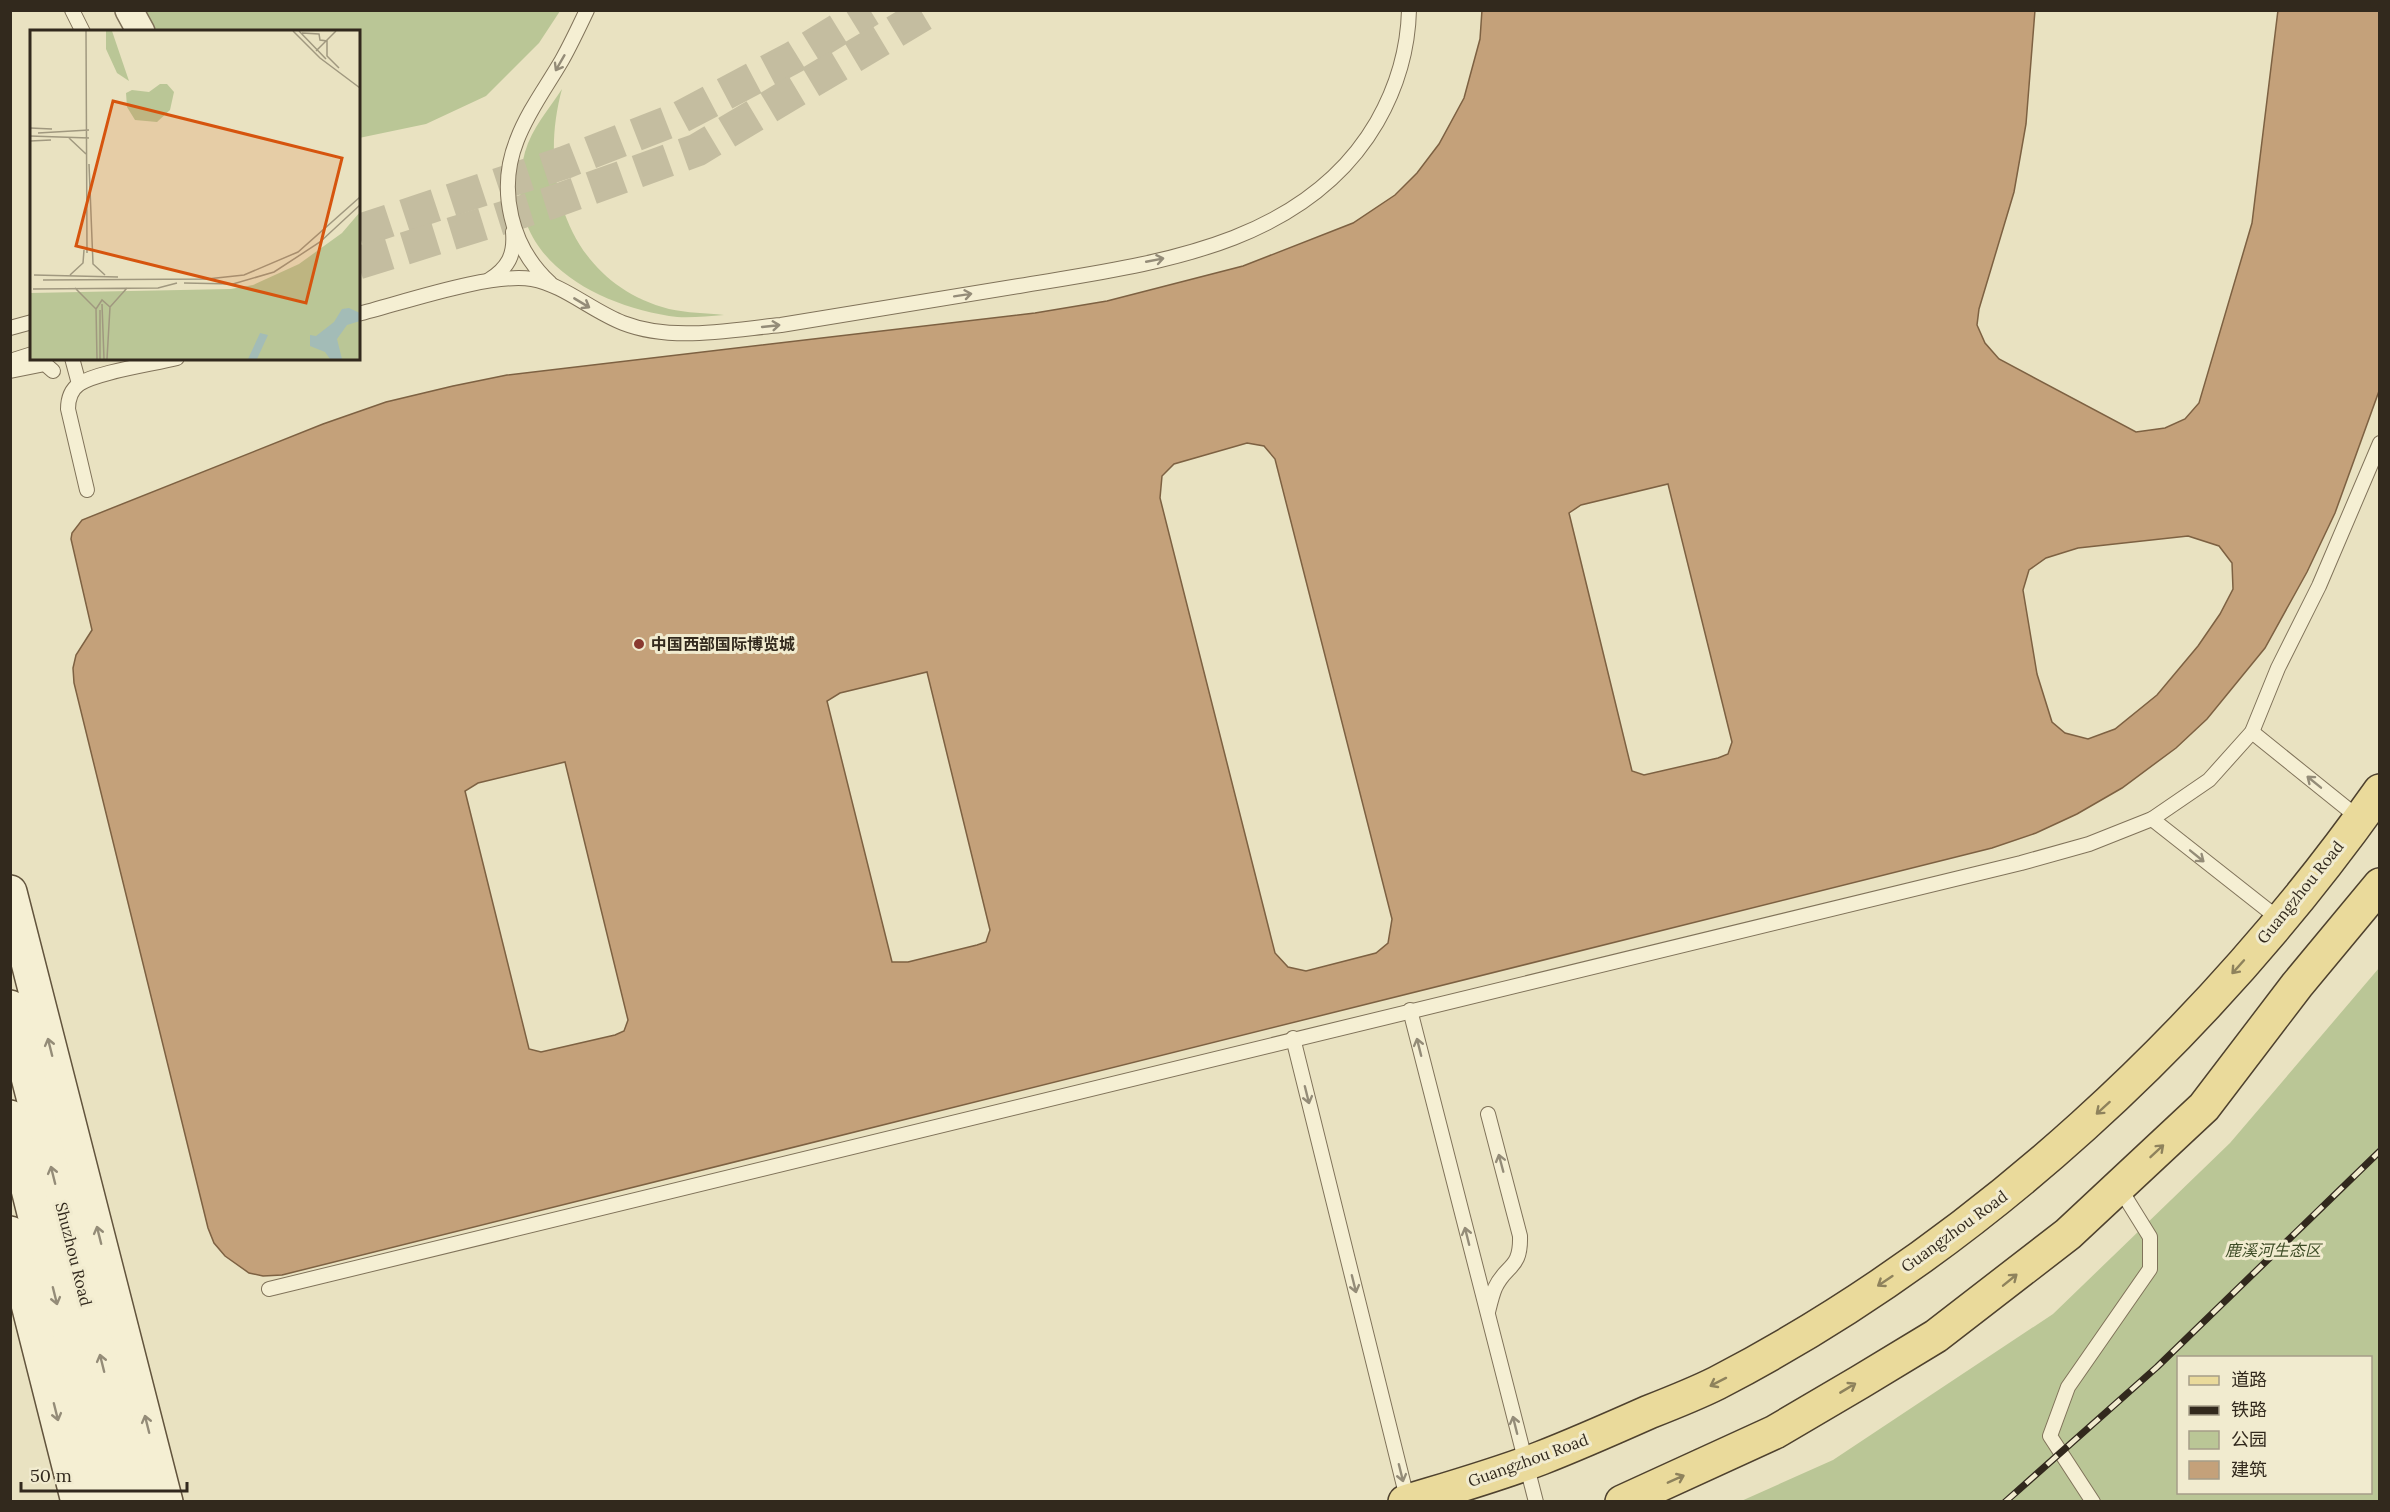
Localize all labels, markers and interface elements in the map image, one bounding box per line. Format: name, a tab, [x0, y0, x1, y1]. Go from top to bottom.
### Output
inset map	[30, 30, 360, 360]
one-way arrow	[554, 53, 565, 71]
one-way arrow	[1145, 254, 1164, 265]
one-way arrow	[953, 289, 972, 300]
one-way arrow	[573, 297, 590, 309]
one-way arrow	[760, 320, 780, 331]
place label: 中国西部国际博览城	[651, 634, 795, 654]
marker: 中国西部国际博览城	[632, 637, 646, 651]
one-way arrow	[2306, 776, 2322, 789]
street label: Guangzhou Road	[2252, 836, 2348, 947]
one-way arrow	[2189, 849, 2205, 862]
one-way arrow	[2231, 959, 2245, 974]
one-way arrow	[44, 1037, 56, 1056]
one-way arrow	[1413, 1038, 1425, 1057]
one-way arrow	[1302, 1085, 1314, 1104]
one-way arrow	[2096, 1101, 2111, 1115]
one-way arrow	[2149, 1144, 2164, 1159]
one-way arrow	[1494, 1153, 1506, 1172]
one-way arrow	[47, 1165, 59, 1184]
street label: Guangzhou Road	[1897, 1185, 2011, 1276]
street label: Shuzhou Road	[51, 1200, 97, 1308]
one-way arrow	[92, 1226, 104, 1245]
one-way arrow	[1461, 1227, 1473, 1246]
park label: 鹿溪河生态区	[2225, 1240, 2323, 1260]
one-way arrow	[2002, 1273, 2017, 1287]
one-way arrow	[1349, 1274, 1361, 1293]
one-way arrow	[1877, 1275, 1893, 1287]
one-way arrow	[50, 1286, 61, 1305]
one-way arrow	[95, 1354, 107, 1373]
legend	[2177, 1356, 2372, 1494]
text: 道路	[2231, 1368, 2267, 1391]
one-way arrow	[1709, 1376, 1727, 1388]
one-way arrow	[1839, 1382, 1856, 1394]
text: 铁路	[2231, 1398, 2267, 1421]
one-way arrow	[50, 1402, 62, 1421]
one-way arrow	[140, 1415, 152, 1434]
one-way arrow	[1509, 1416, 1520, 1435]
text: 公园	[2231, 1428, 2267, 1451]
street label: Guangzhou Road	[1465, 1429, 1591, 1491]
scale bar	[21, 1455, 188, 1493]
text: 建筑	[2231, 1458, 2267, 1481]
one-way arrow	[1396, 1463, 1408, 1482]
text: 50 m	[30, 1464, 72, 1487]
one-way arrow	[1666, 1472, 1684, 1484]

